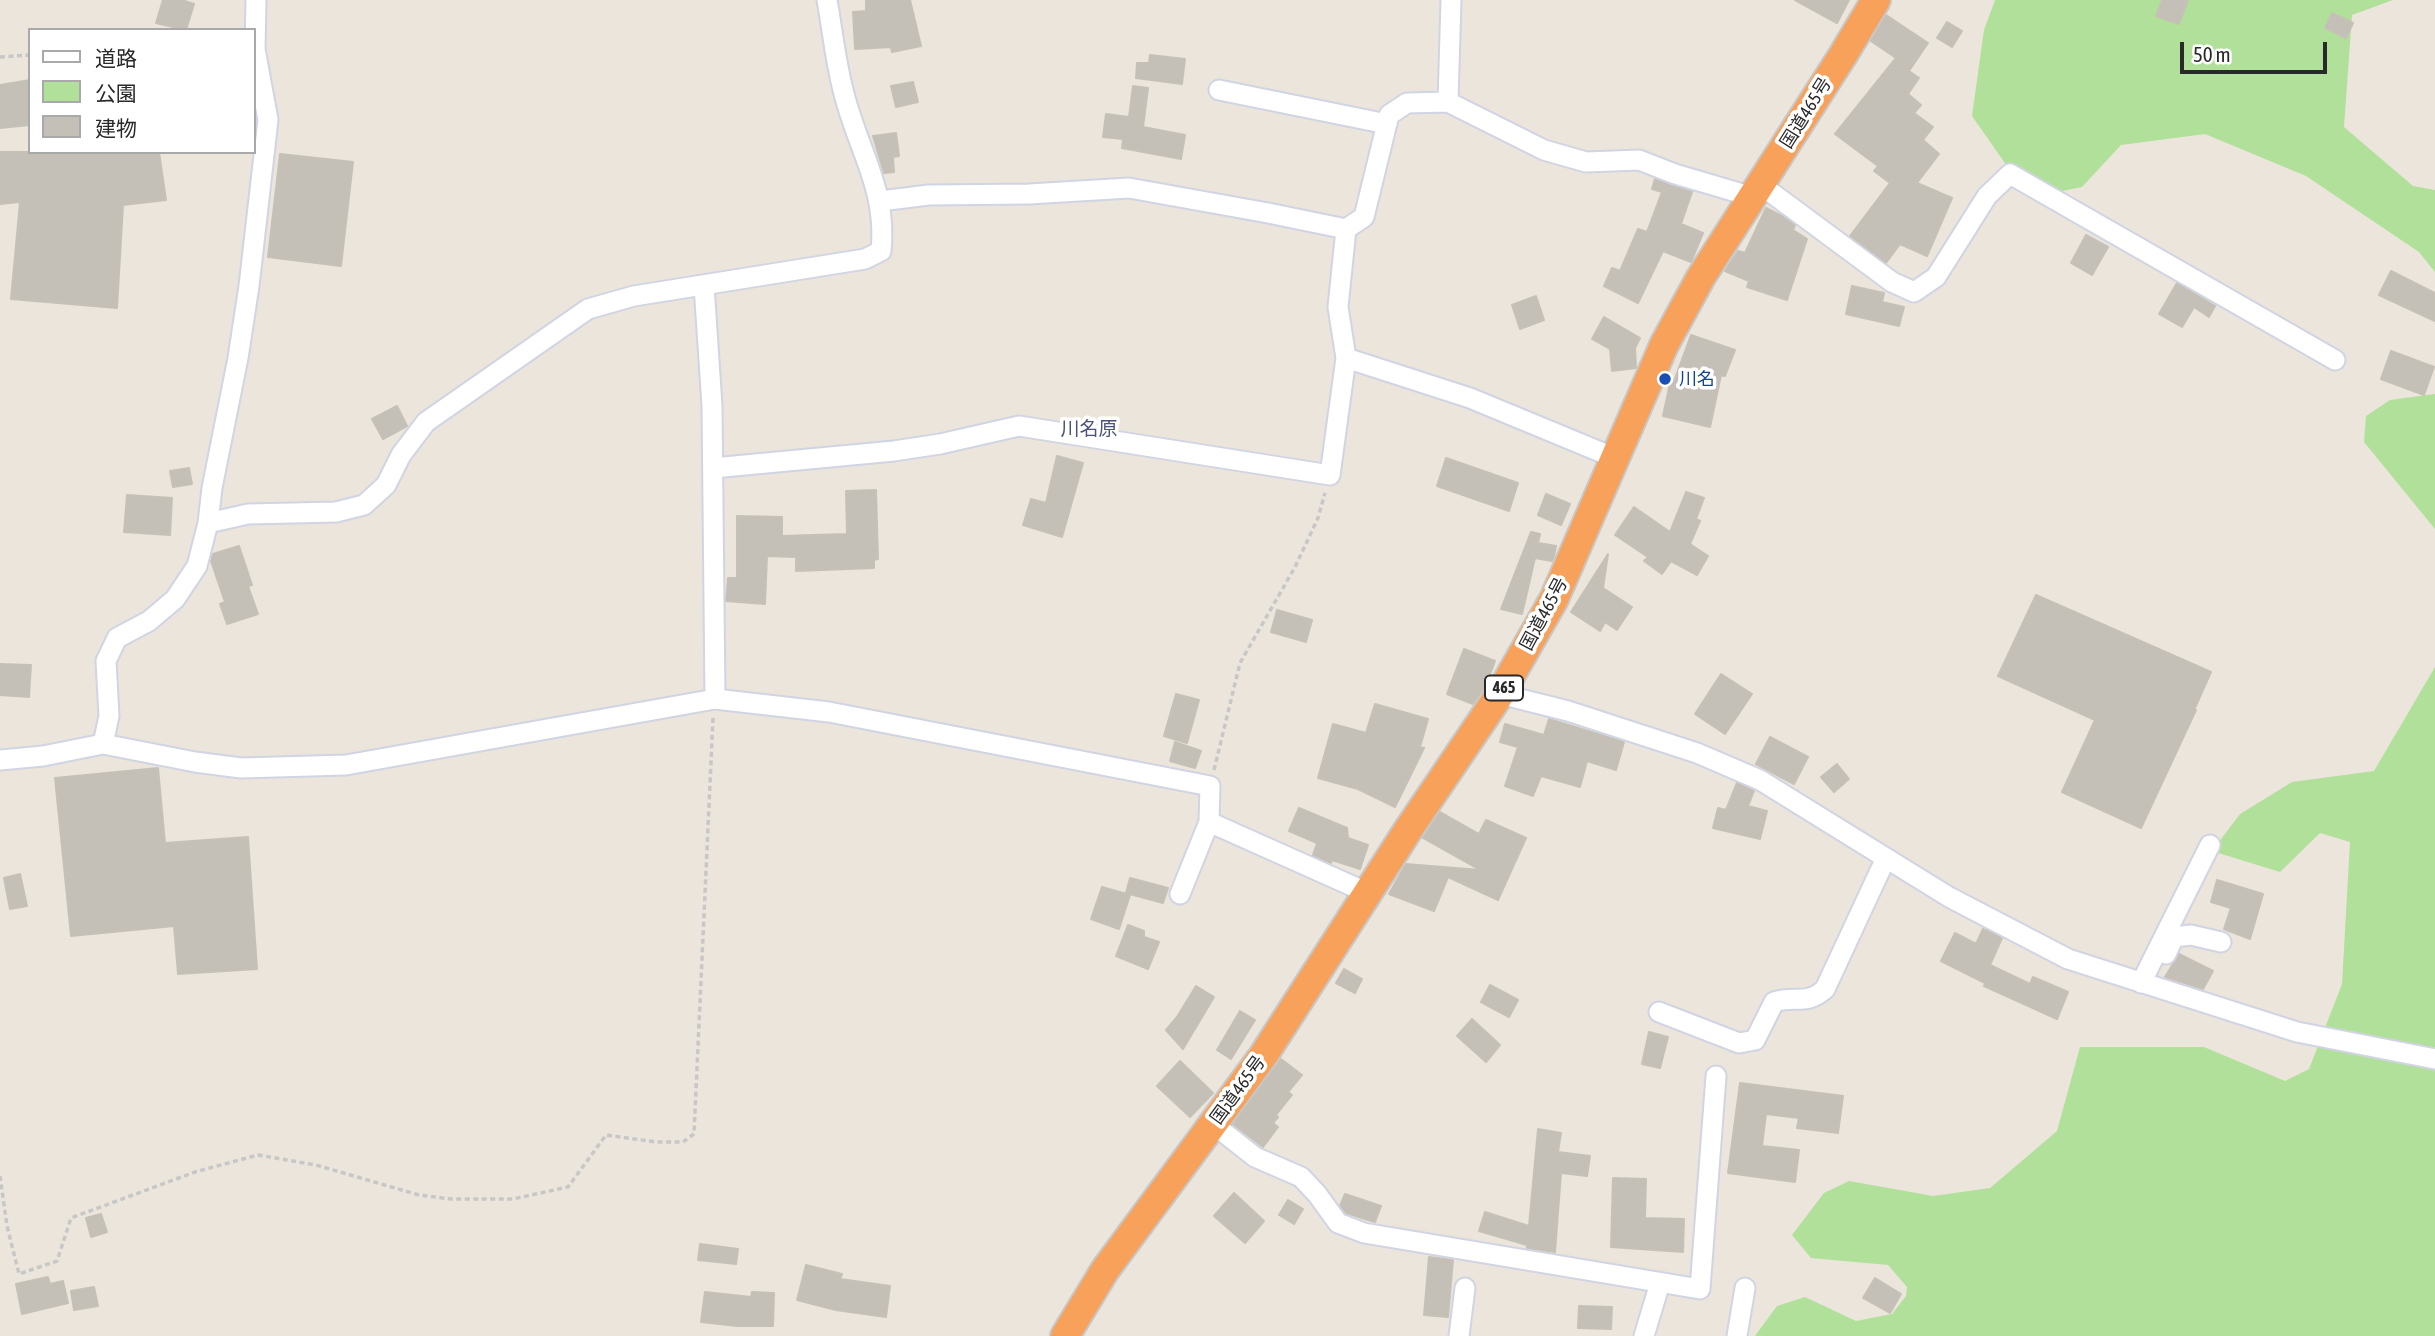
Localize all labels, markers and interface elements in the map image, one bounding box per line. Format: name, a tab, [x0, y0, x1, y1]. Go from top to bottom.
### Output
legend	[28, 28, 256, 154]
scale bar	[2183, 28, 2330, 72]
text: 50 m	[2193, 42, 2231, 66]
text: 道路	[95, 46, 137, 70]
street label: 国道465号	[1776, 74, 1836, 152]
text: 公園	[95, 81, 137, 105]
text: 建物	[95, 116, 137, 140]
place label: 川名	[1679, 368, 1715, 390]
marker: 川名	[1657, 371, 1673, 387]
district label: 川名原	[1061, 418, 1117, 440]
street label: 国道465号	[1516, 574, 1572, 654]
road number: 465	[1485, 676, 1523, 701]
street label: 国道465号	[1206, 1052, 1270, 1128]

